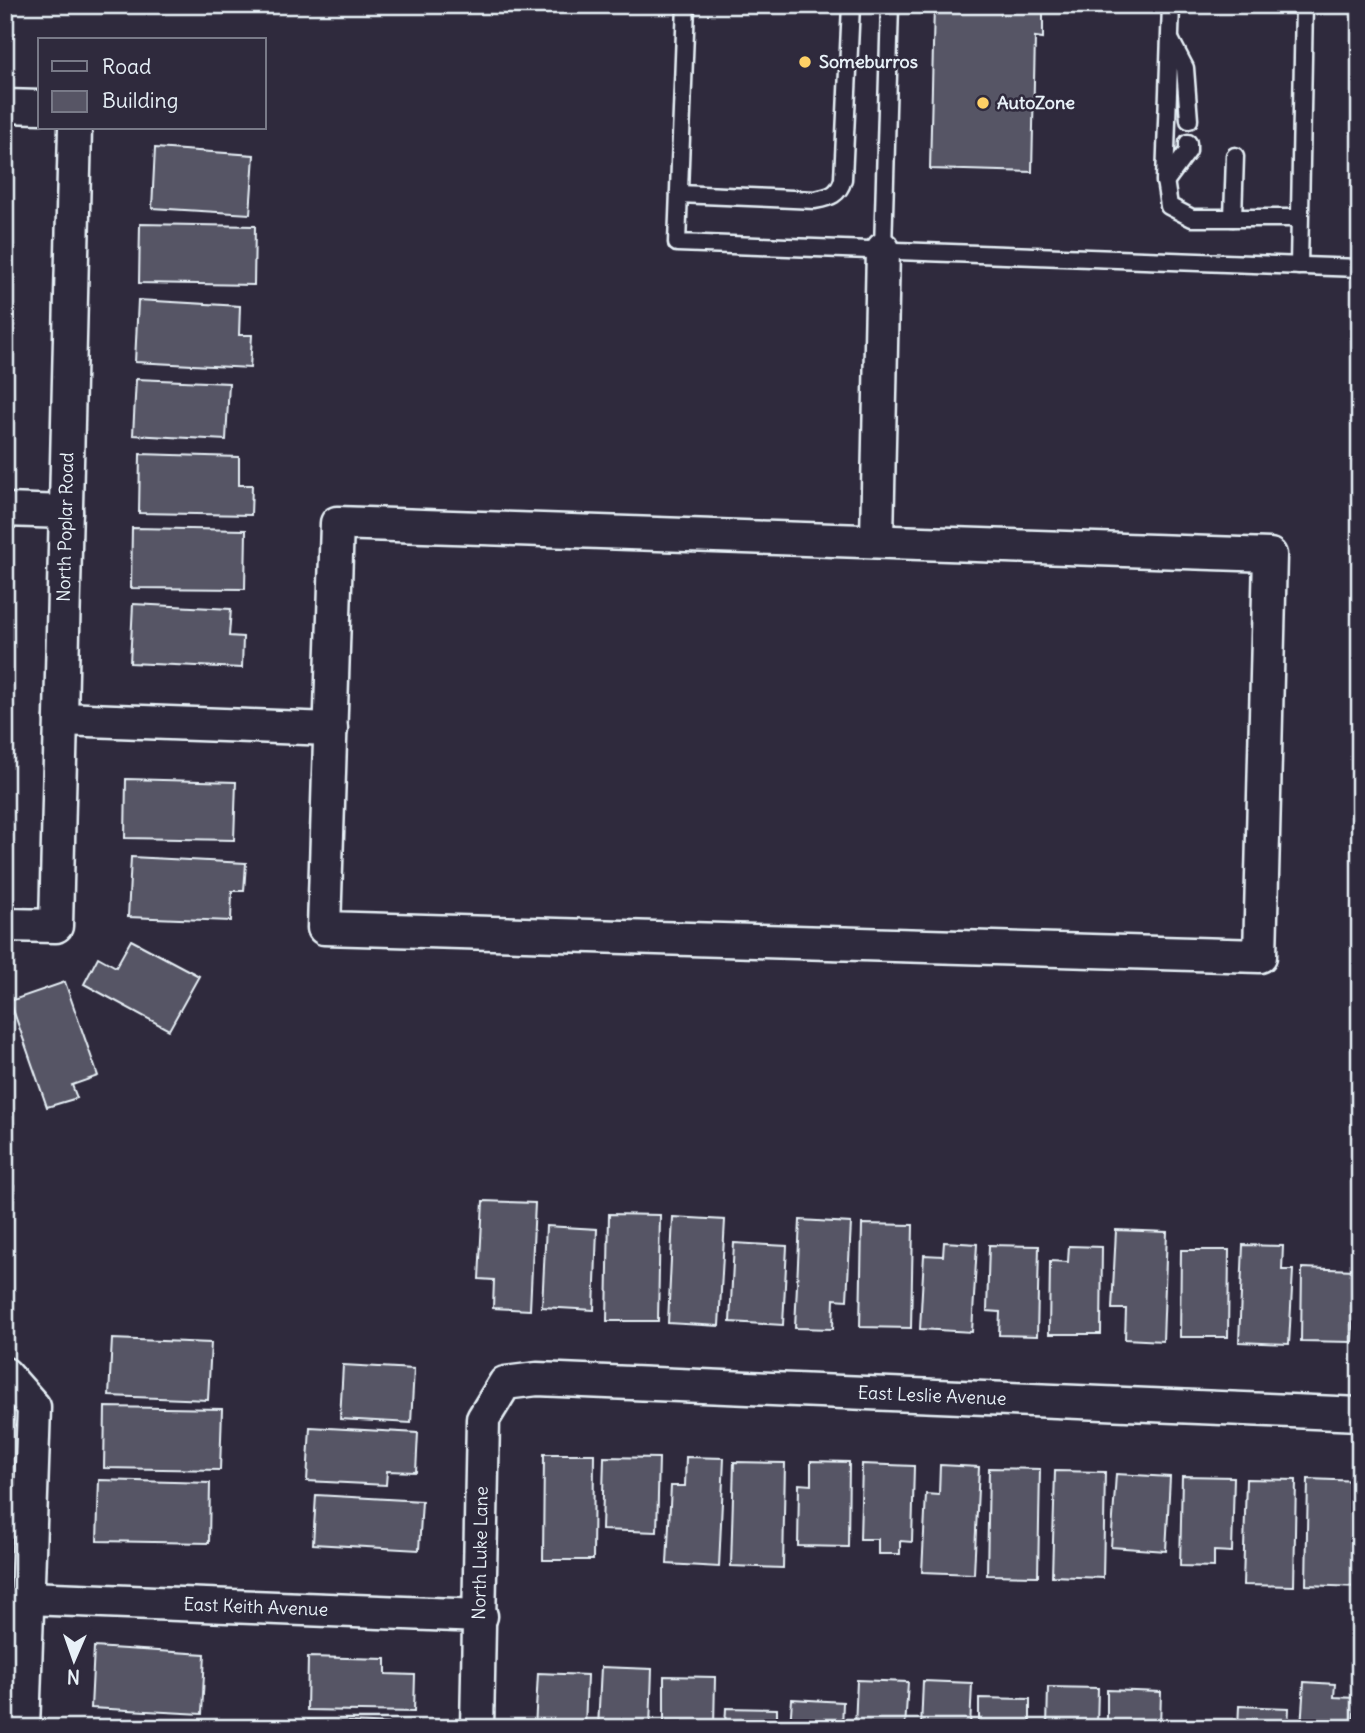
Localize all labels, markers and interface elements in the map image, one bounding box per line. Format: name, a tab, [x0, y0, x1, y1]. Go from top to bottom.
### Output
legend	[38, 38, 266, 130]
place label: Someburros	[819, 50, 918, 73]
text: Road	[102, 53, 151, 80]
marker: Someburros	[797, 54, 813, 70]
text: Building	[102, 87, 178, 114]
place label: AutoZone	[997, 91, 1075, 114]
marker: AutoZone	[975, 95, 991, 111]
street label: North Poplar Road	[52, 452, 78, 602]
street label: East Leslie Avenue	[857, 1381, 1007, 1410]
street label: North Luke Lane	[467, 1486, 493, 1620]
street label: East Keith Avenue	[183, 1592, 329, 1621]
north arrow	[38, 1624, 108, 1694]
text: N	[66, 1665, 80, 1689]

